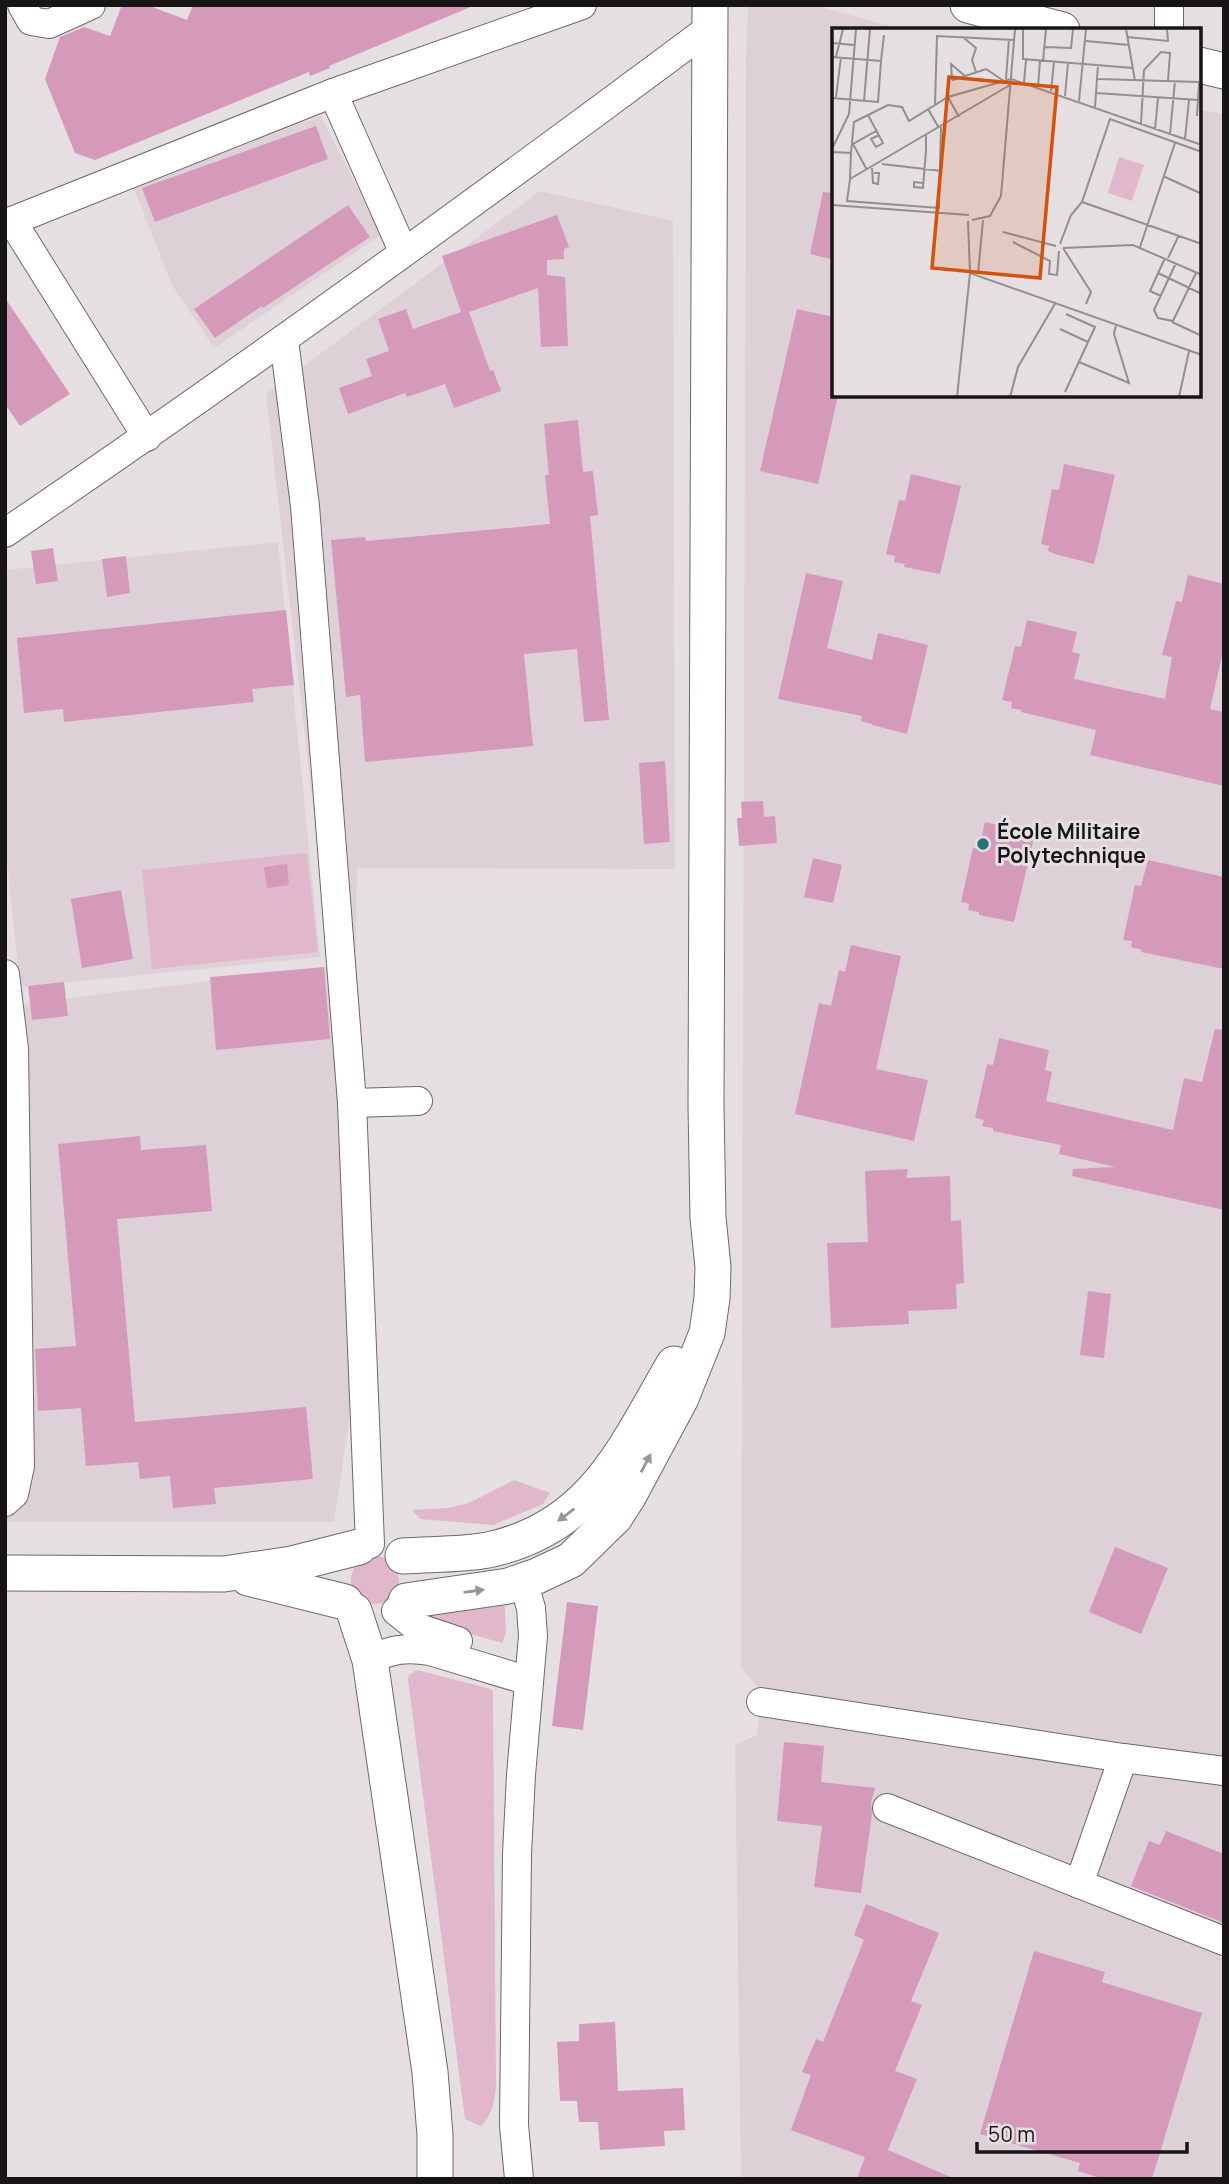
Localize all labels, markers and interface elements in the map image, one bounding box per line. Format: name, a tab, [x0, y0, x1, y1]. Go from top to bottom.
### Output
inset map	[832, 28, 1201, 397]
place label: École Militaire Polytechnique	[997, 817, 1146, 869]
marker: École Militaire Polytechnique	[975, 836, 991, 852]
one-way arrow	[640, 1453, 652, 1472]
one-way arrow	[558, 1508, 576, 1523]
one-way arrow	[463, 1585, 485, 1596]
scale bar	[977, 2110, 1187, 2154]
text: 50 m	[988, 2120, 1035, 2148]

